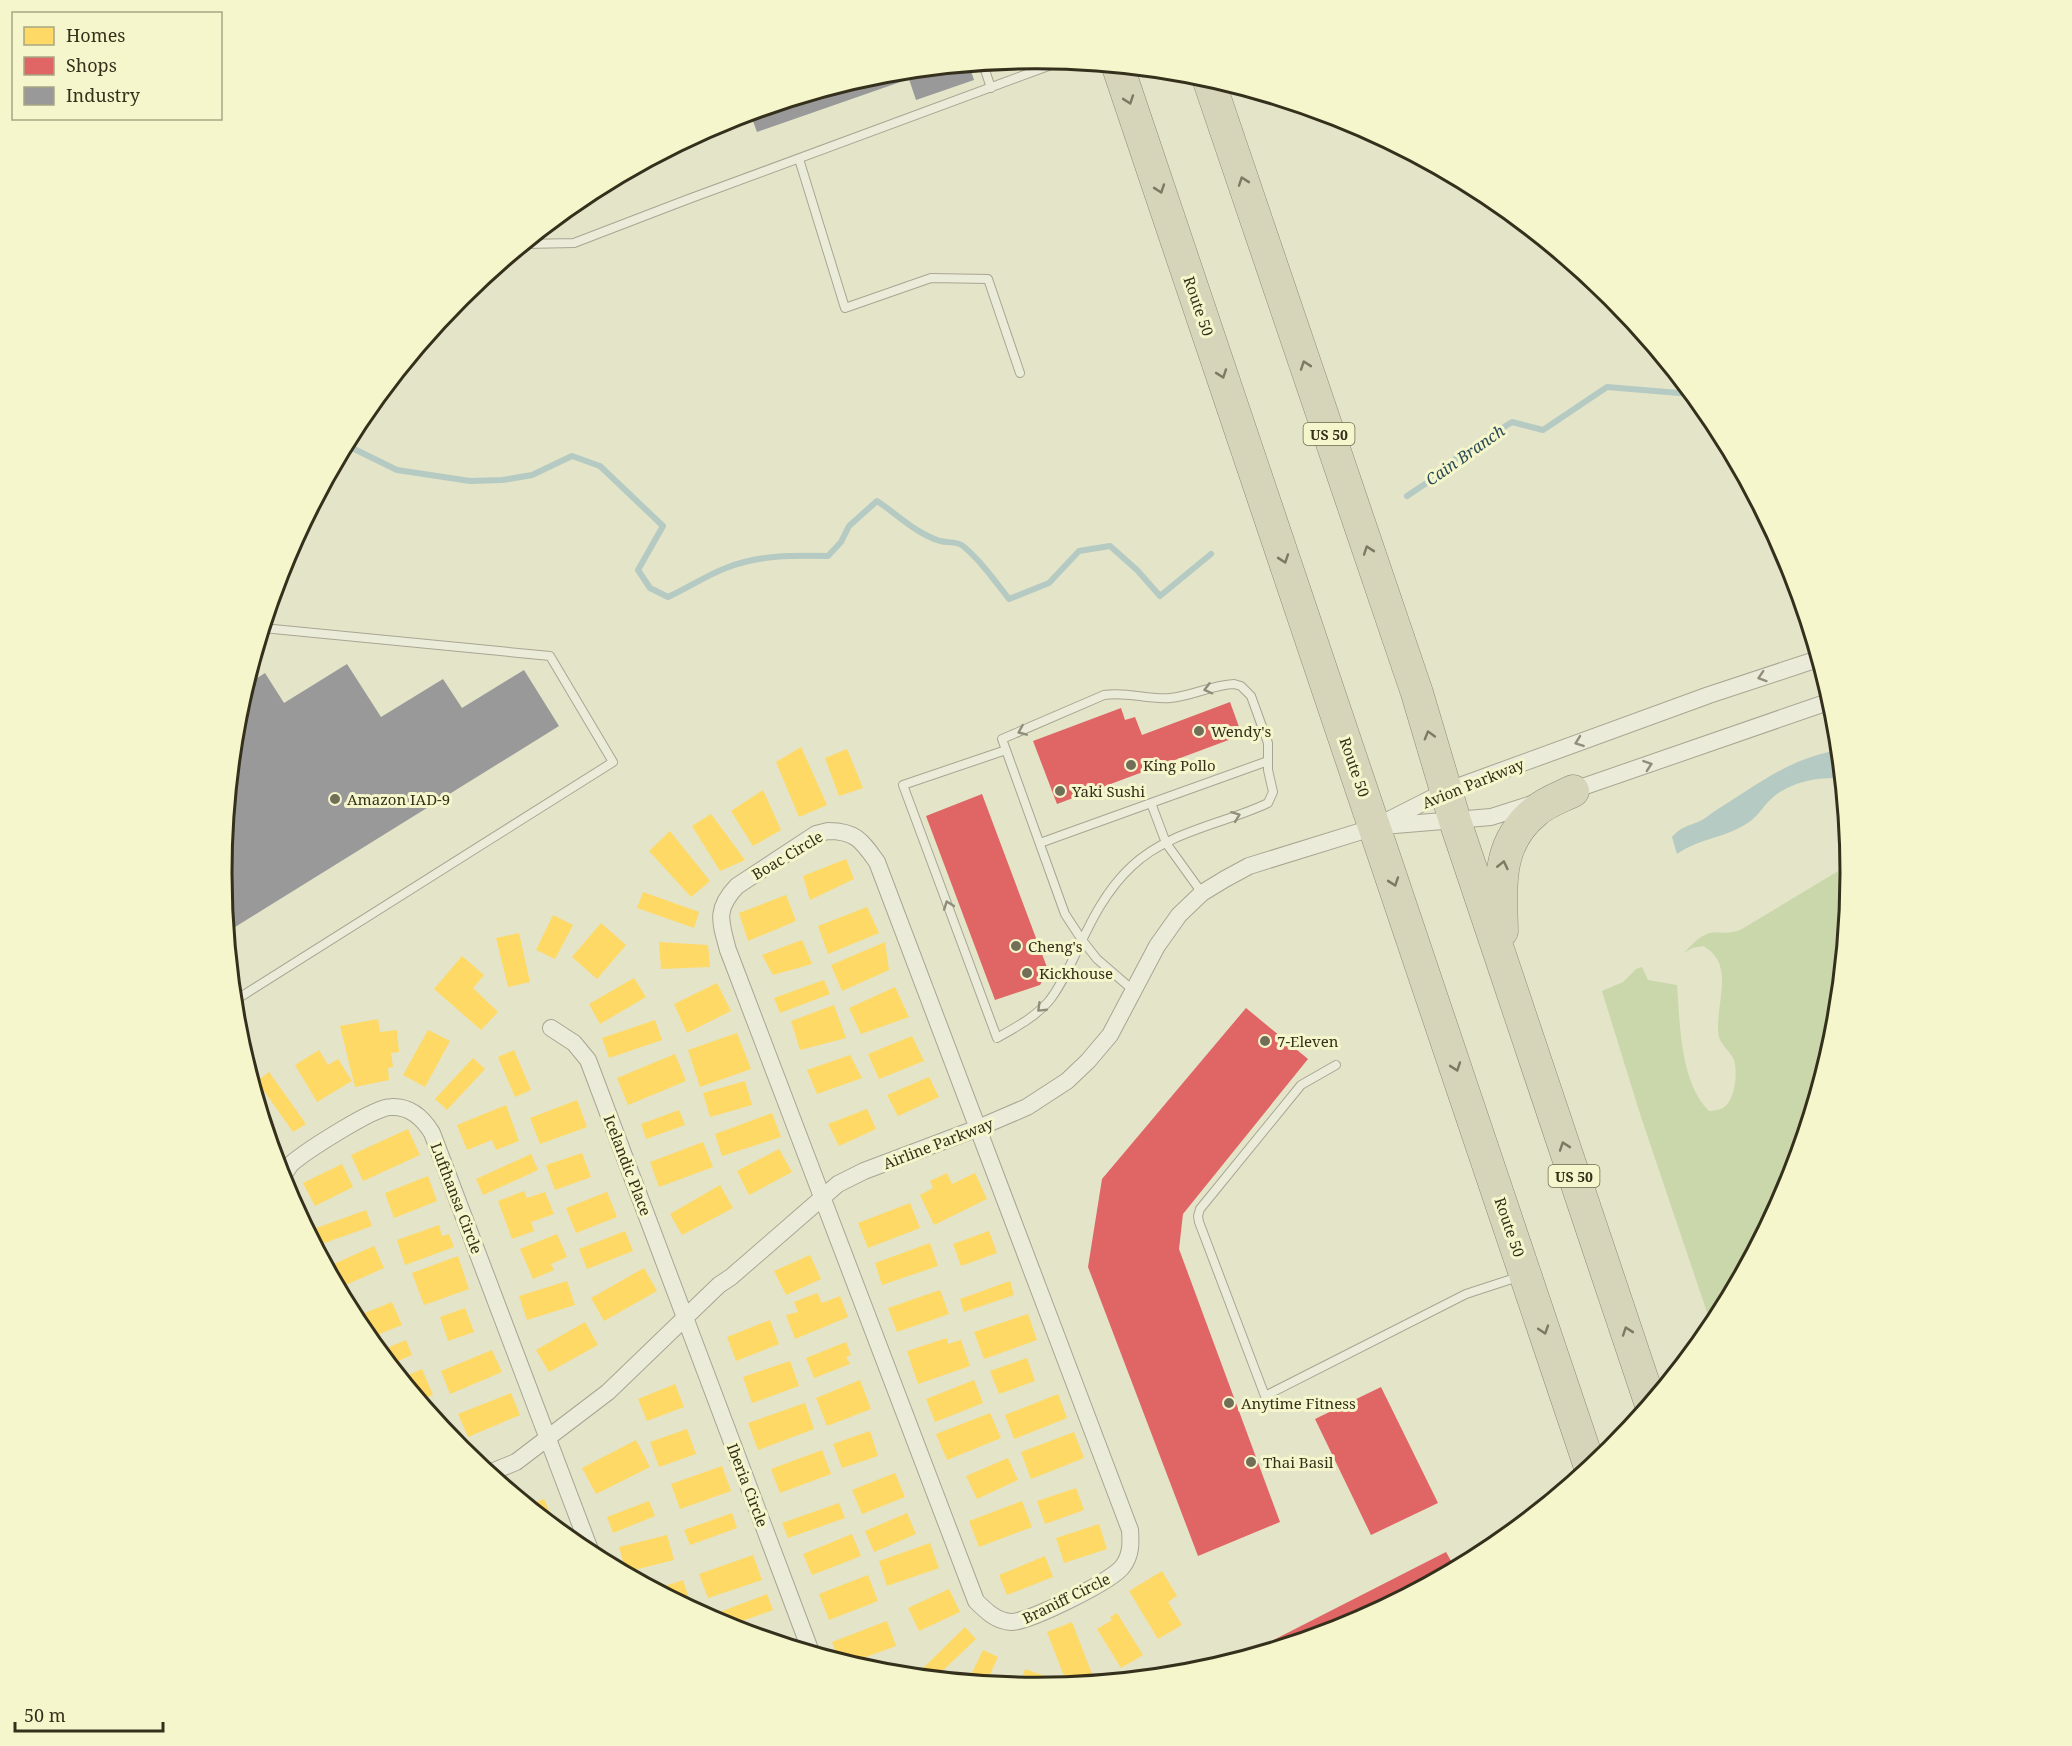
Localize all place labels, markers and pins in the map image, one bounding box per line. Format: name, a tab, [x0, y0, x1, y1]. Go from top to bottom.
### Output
place label: Wendy's	[1211, 721, 1271, 741]
marker: Wendy's	[1192, 724, 1206, 738]
place label: King Pollo	[1143, 755, 1216, 775]
marker: King Pollo	[1124, 758, 1138, 772]
place label: Yaki Sushi	[1071, 781, 1145, 801]
marker: Yaki Sushi	[1053, 784, 1067, 798]
place label: Amazon IAD-9	[347, 789, 450, 809]
marker: Amazon IAD-9	[328, 792, 342, 806]
place label: Cheng's	[1028, 936, 1083, 956]
marker: Cheng's	[1009, 939, 1023, 953]
place label: Kickhouse	[1039, 963, 1113, 983]
marker: Kickhouse	[1020, 966, 1034, 980]
place label: 7-Eleven	[1277, 1031, 1339, 1051]
marker: 7-Eleven	[1258, 1034, 1272, 1048]
place label: Anytime Fitness	[1241, 1393, 1356, 1413]
marker: Anytime Fitness	[1222, 1396, 1236, 1410]
place label: Thai Basil	[1263, 1452, 1334, 1472]
marker: Thai Basil	[1244, 1455, 1258, 1469]

